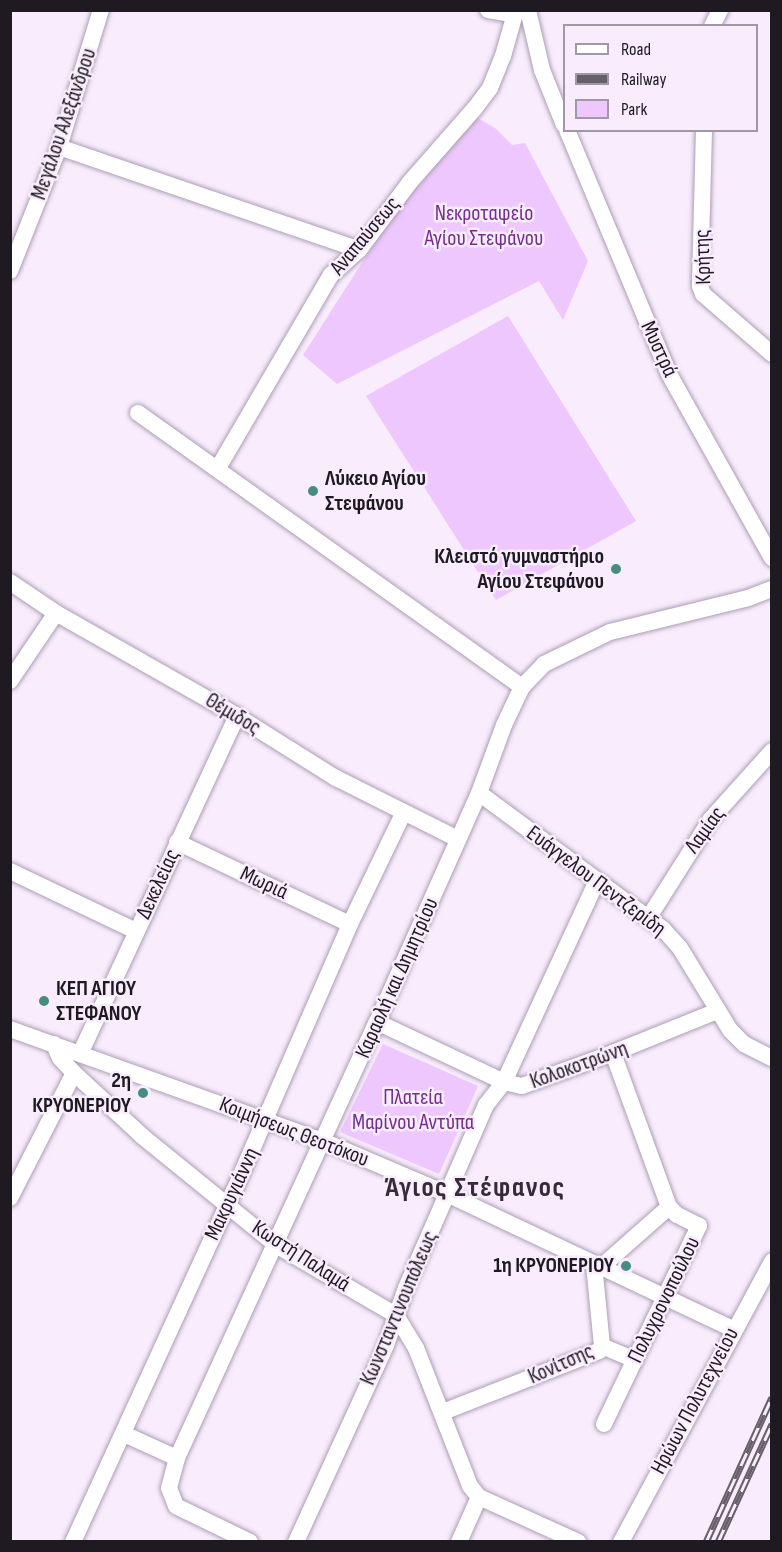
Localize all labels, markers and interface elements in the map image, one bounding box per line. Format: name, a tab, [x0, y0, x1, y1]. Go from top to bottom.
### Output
legend	[563, 24, 758, 132]
text: Road	[621, 39, 651, 60]
street label: Μεγάλου Αλεξάνδρου	[26, 45, 102, 203]
text: Railway	[621, 69, 666, 90]
text: Park	[621, 99, 647, 120]
street label: Αναπαύσεως	[324, 191, 406, 281]
park label: Νεκροταφείο Αγίου Στεφάνου	[425, 200, 543, 252]
street label: Κρήτης	[689, 229, 717, 285]
street label: Μυστρά	[635, 317, 683, 381]
place label: Λύκειο Αγίου Στεφάνου	[325, 465, 426, 516]
marker: Λύκειο Αγίου Στεφάνου	[306, 484, 320, 498]
place label: Κλειστό γυμναστήριο Αγίου Στεφάνου	[434, 543, 604, 594]
marker: Κλειστό γυμναστήριο Αγίου Στεφάνου	[609, 562, 623, 576]
street label: Θέμιδος	[200, 687, 266, 741]
street label: Λαμίας	[679, 801, 731, 859]
street label: Ευάγγελου Πεντζερίδη	[521, 820, 671, 942]
street label: Δεκελείας	[130, 845, 186, 923]
street label: Μωριά	[236, 861, 292, 905]
street label: Καραολή και Δημητρίου	[350, 894, 444, 1062]
place label: ΚΕΠ ΑΓΙΟΥ ΣΤΕΦΑΝΟΥ	[56, 975, 141, 1026]
marker: ΚΕΠ ΑΓΙΟΥ ΣΤΕΦΑΝΟΥ	[37, 994, 51, 1008]
street label: Κολοκοτρώνη	[526, 1035, 632, 1095]
place label: 2η ΚΡΥΟΝΕΡΙΟΥ	[32, 1067, 131, 1118]
park label: Πλατεία Μαρίνου Αντύπα	[352, 1084, 474, 1136]
marker: 2η ΚΡΥΟΝΕΡΙΟΥ	[136, 1086, 150, 1100]
street label: Κοιμήσεως Θεοτόκου	[216, 1091, 372, 1173]
street label: Μακρυγιάννη	[199, 1144, 265, 1244]
district label: Άγιος Στέφανος	[384, 1171, 566, 1205]
street label: Κωστή Παλαμά	[247, 1215, 355, 1297]
street label: Κωνσταντινουπόλεως	[355, 1227, 443, 1389]
street label: Πολυχρονοπούλου	[622, 1233, 706, 1367]
place label: 1η ΚΡΥΟΝΕΡΙΟΥ	[493, 1253, 614, 1279]
marker: 1η ΚΡΥΟΝΕΡΙΟΥ	[619, 1259, 633, 1273]
street label: Ηρώων Πολυτεχνείου	[645, 1323, 745, 1479]
street label: Κονίτσης	[524, 1338, 598, 1390]

